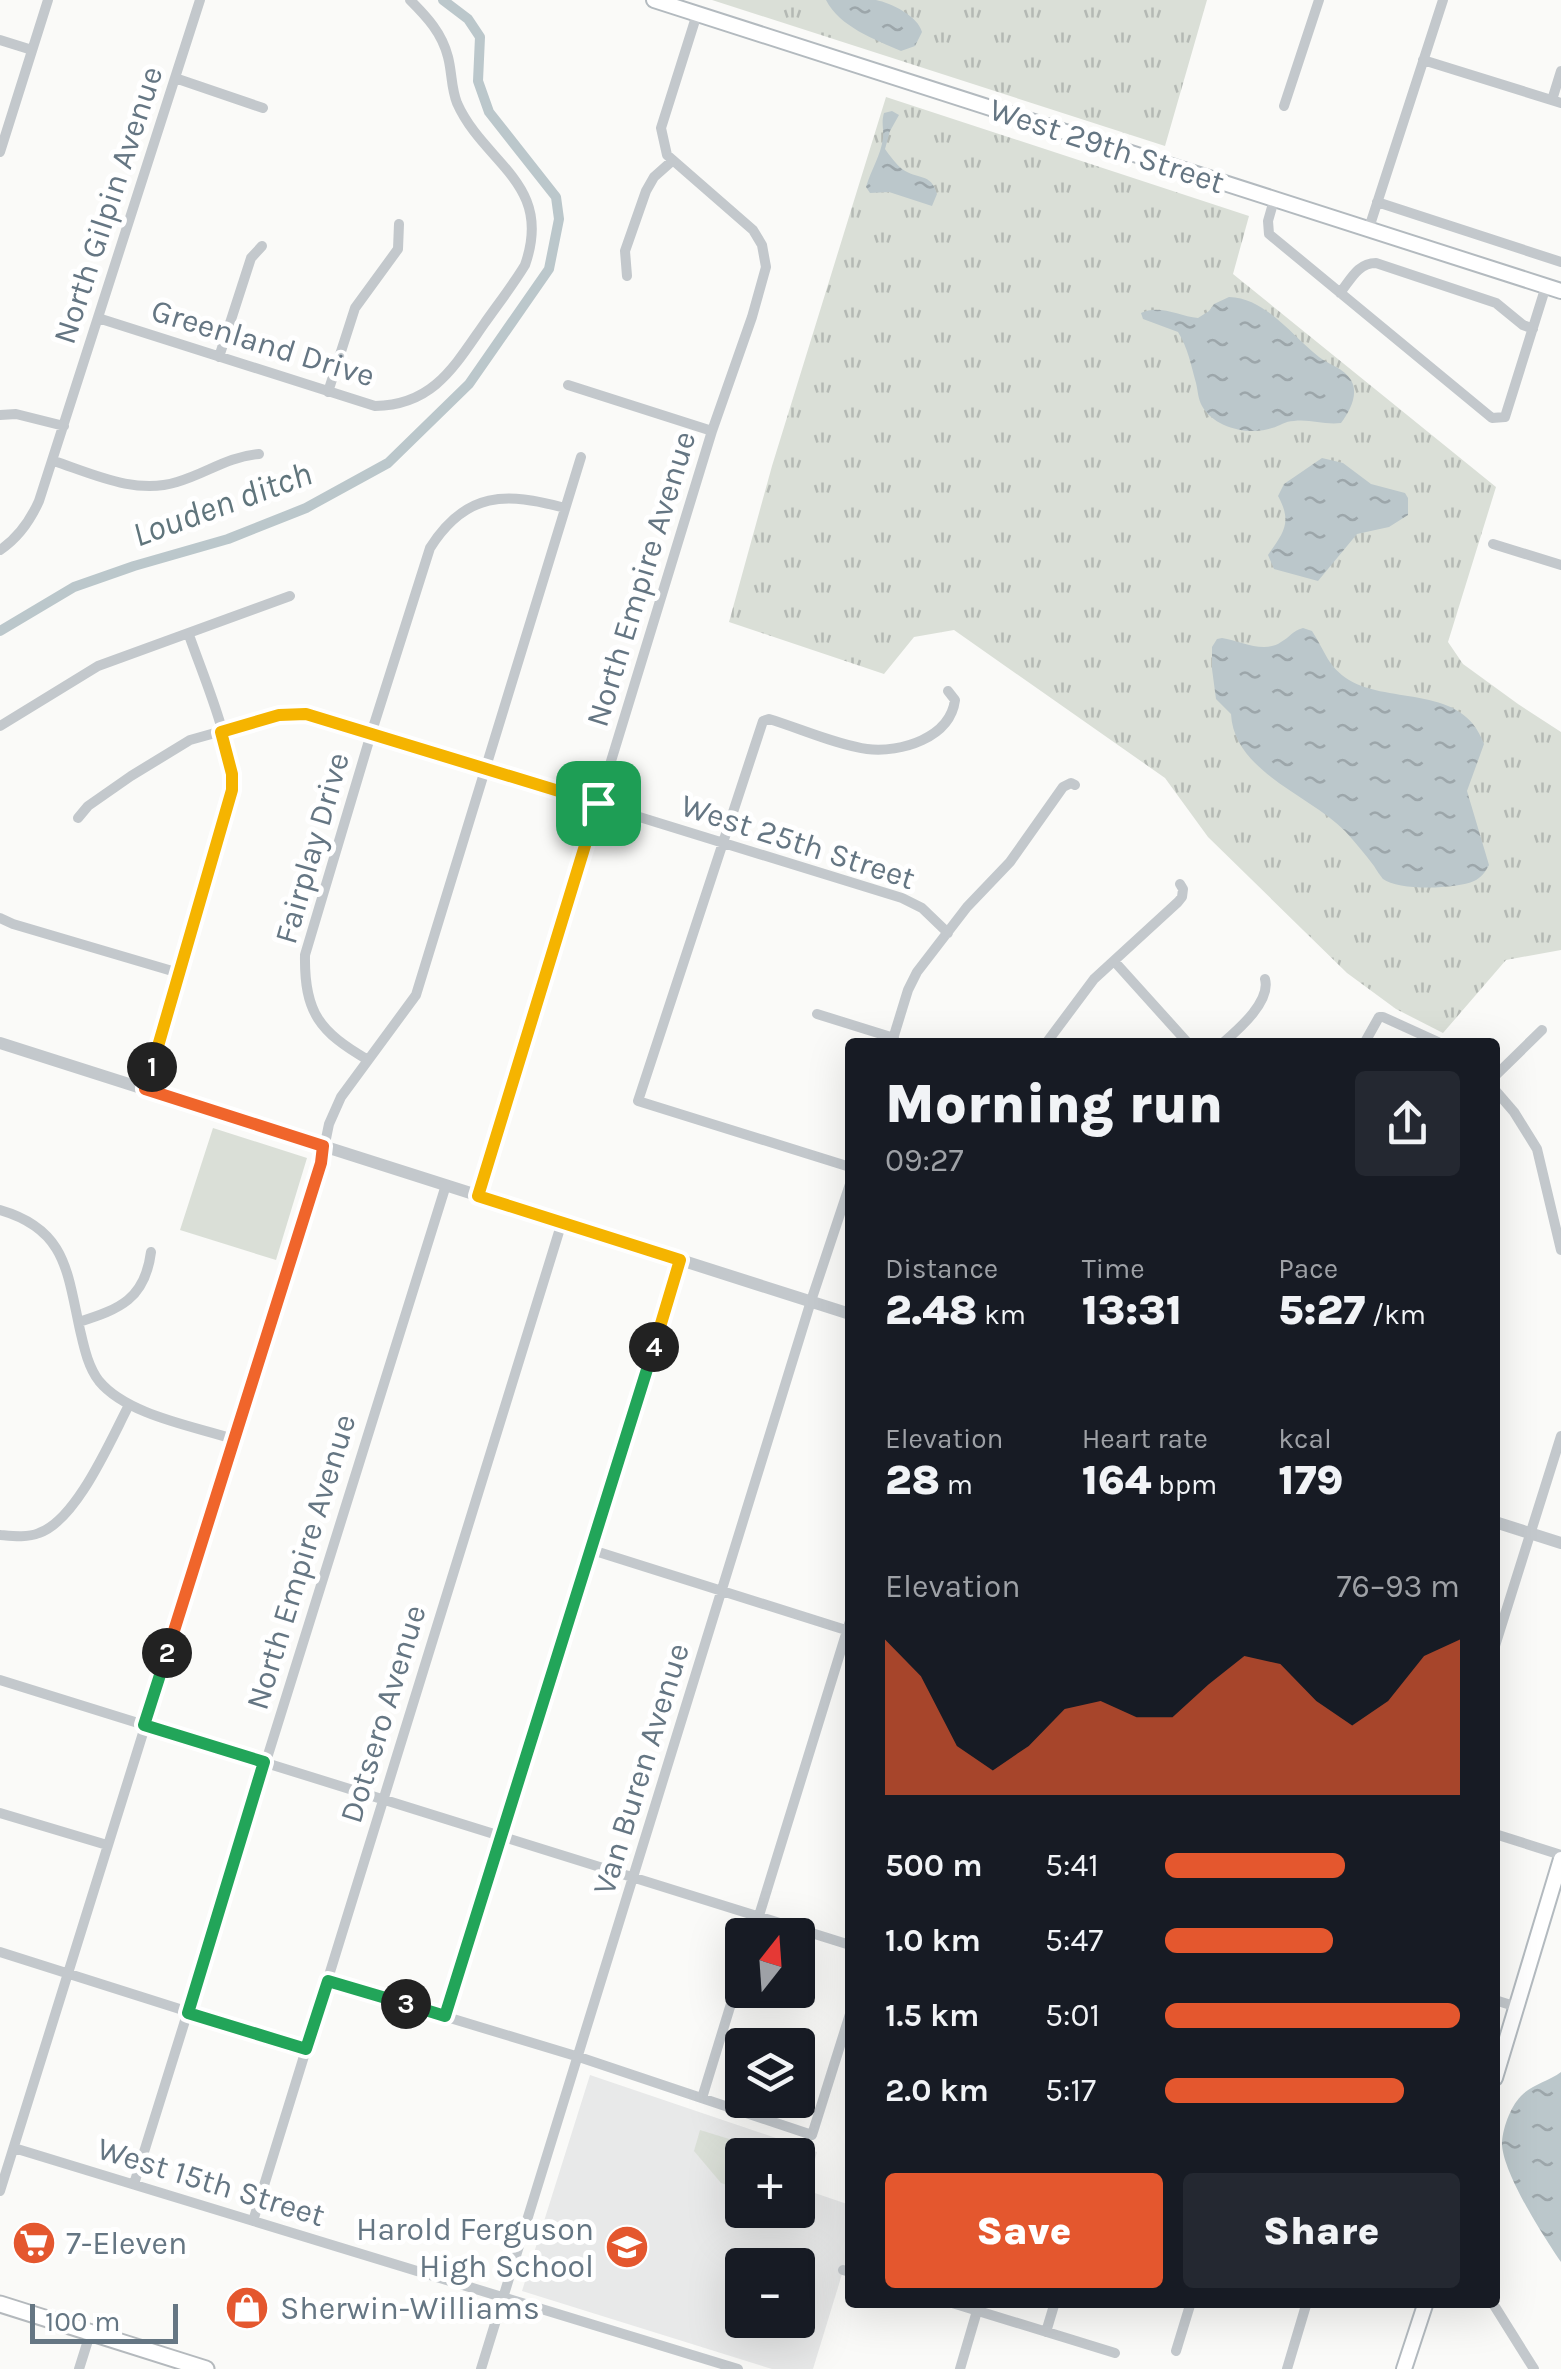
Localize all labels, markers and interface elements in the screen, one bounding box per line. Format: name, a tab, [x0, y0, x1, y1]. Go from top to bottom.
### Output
street label: North Gilpin Avenue	[46, 62, 170, 348]
street label: West 29th Street	[985, 91, 1229, 201]
street label: Greenland Drive	[147, 291, 379, 395]
street label: North Empire Avenue	[578, 427, 704, 731]
water label: Louden ditch	[127, 453, 317, 555]
street label: Fairplay Drive	[267, 748, 357, 948]
pin	[556, 761, 641, 846]
icon: arrive	[571, 776, 626, 831]
street label: West 25th Street	[676, 787, 920, 897]
pin: 1	[127, 1042, 177, 1092]
text: 1	[147, 1050, 157, 1083]
button: share	[1355, 1071, 1460, 1176]
text: Morning run	[885, 1072, 1223, 1136]
text: 09:27	[885, 1142, 964, 1179]
text: Distance	[885, 1252, 998, 1285]
text: Time	[1082, 1252, 1145, 1285]
text: Pace	[1278, 1252, 1338, 1285]
text: 2.48	[885, 1285, 977, 1335]
text: 13:31	[1082, 1285, 1182, 1335]
text: 5:27	[1278, 1285, 1365, 1335]
text: km	[977, 1298, 1026, 1331]
text: /km	[1365, 1298, 1426, 1331]
pin: 4	[629, 1322, 679, 1372]
text: 4	[646, 1330, 662, 1363]
street label: North Empire Avenue	[238, 1410, 364, 1714]
text: Elevation	[885, 1422, 1004, 1455]
text: Heart rate	[1082, 1422, 1208, 1455]
text: kcal	[1278, 1422, 1332, 1455]
text: 28	[885, 1455, 940, 1505]
text: 164	[1082, 1455, 1151, 1505]
text: 179	[1278, 1455, 1344, 1505]
text: m	[940, 1468, 973, 1501]
text: bpm	[1151, 1468, 1217, 1501]
text: Elevation	[885, 1568, 1020, 1605]
text: 76–93 m	[1337, 1568, 1460, 1605]
street label: Dotsero Avenue	[332, 1601, 434, 1827]
pin: 2	[142, 1628, 192, 1678]
text: 2	[159, 1636, 175, 1669]
street label: Van Buren Avenue	[585, 1639, 697, 1899]
text: 500 m	[885, 1847, 983, 1884]
text: 5:41	[1045, 1847, 1099, 1884]
north arrow	[725, 1918, 815, 2008]
map controls	[725, 1918, 815, 2338]
text: 1.0 km	[885, 1922, 981, 1959]
text: 5:47	[1045, 1922, 1103, 1959]
pin: 3	[381, 1979, 431, 2029]
text: 3	[397, 1987, 415, 2020]
text: 1.5 km	[885, 1997, 979, 2034]
text: 5:01	[1045, 1997, 1100, 2034]
button: layers	[725, 2028, 815, 2118]
text: 2.0 km	[885, 2072, 989, 2109]
text: 5:17	[1045, 2072, 1096, 2109]
street label: West 15th Street	[93, 2130, 329, 2234]
button: +	[725, 2138, 815, 2228]
button: Save	[885, 2173, 1163, 2288]
button: Share	[1183, 2173, 1460, 2288]
place label: Harold Ferguson High School	[356, 2211, 594, 2285]
supermarket icon: 7-Eleven	[11, 2220, 57, 2266]
school or university icon: Harold Ferguson High School	[604, 2224, 650, 2270]
place label: 7-Eleven	[66, 2225, 187, 2262]
button: −	[725, 2248, 815, 2338]
shop icon: Sherwin-Williams	[224, 2285, 270, 2331]
place label: Sherwin-Williams	[280, 2290, 540, 2327]
scale bar	[30, 2299, 178, 2344]
text: 100 m	[45, 2305, 120, 2338]

